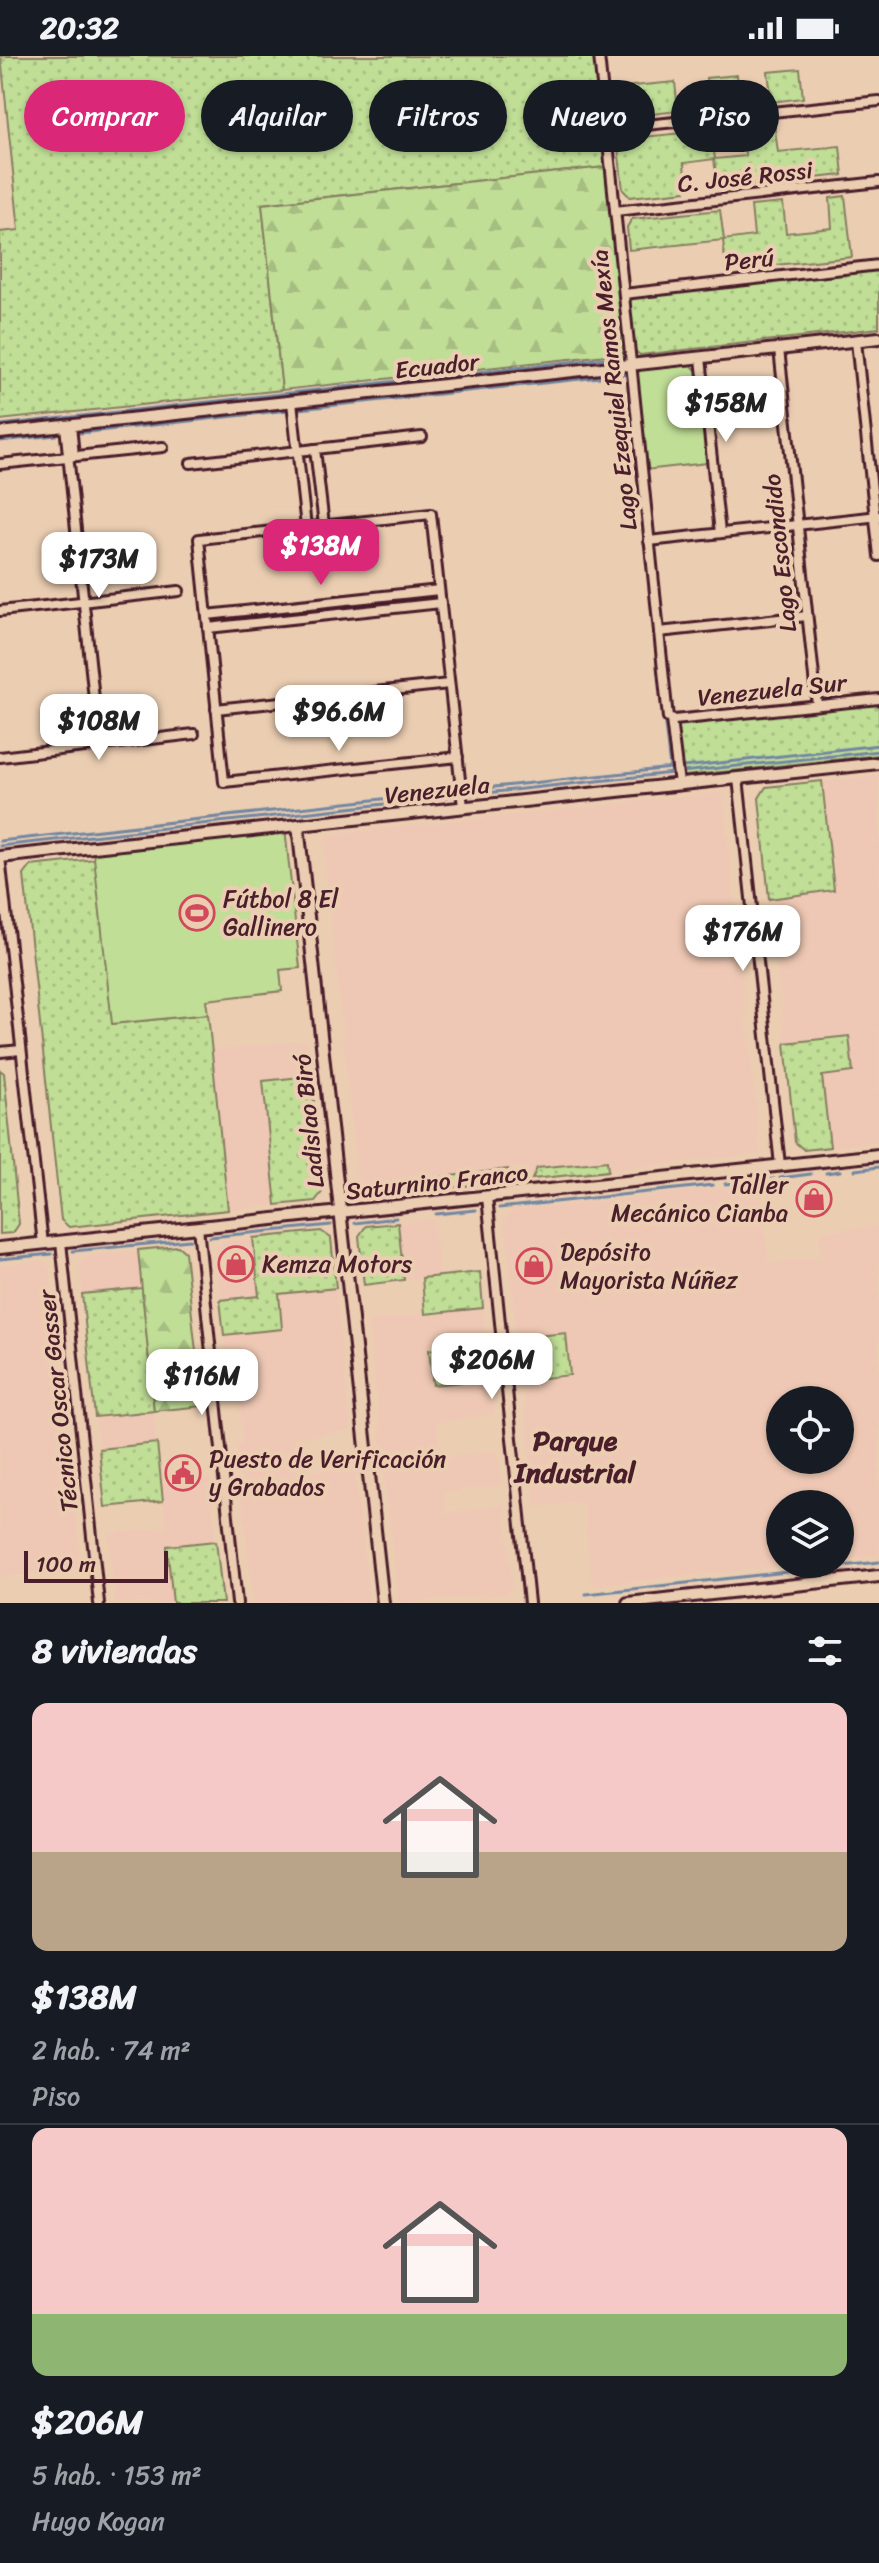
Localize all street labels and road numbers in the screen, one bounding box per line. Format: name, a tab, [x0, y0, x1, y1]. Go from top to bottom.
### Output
street label: C. José Rossi	[675, 149, 815, 205]
street label: Perú	[722, 237, 776, 283]
street label: Lago Ezequiel Ramos Mexía	[578, 247, 650, 533]
street label: Ecuador	[393, 341, 482, 391]
street label: Lago Escondido	[751, 472, 809, 634]
street label: Venezuela Sur	[695, 661, 851, 719]
street label: Venezuela	[382, 764, 493, 816]
street label: Ladislao Biró	[281, 1051, 337, 1190]
street label: Saturnino Franco	[344, 1152, 530, 1212]
street label: Técnico Oscar Gasser	[25, 1287, 91, 1514]

